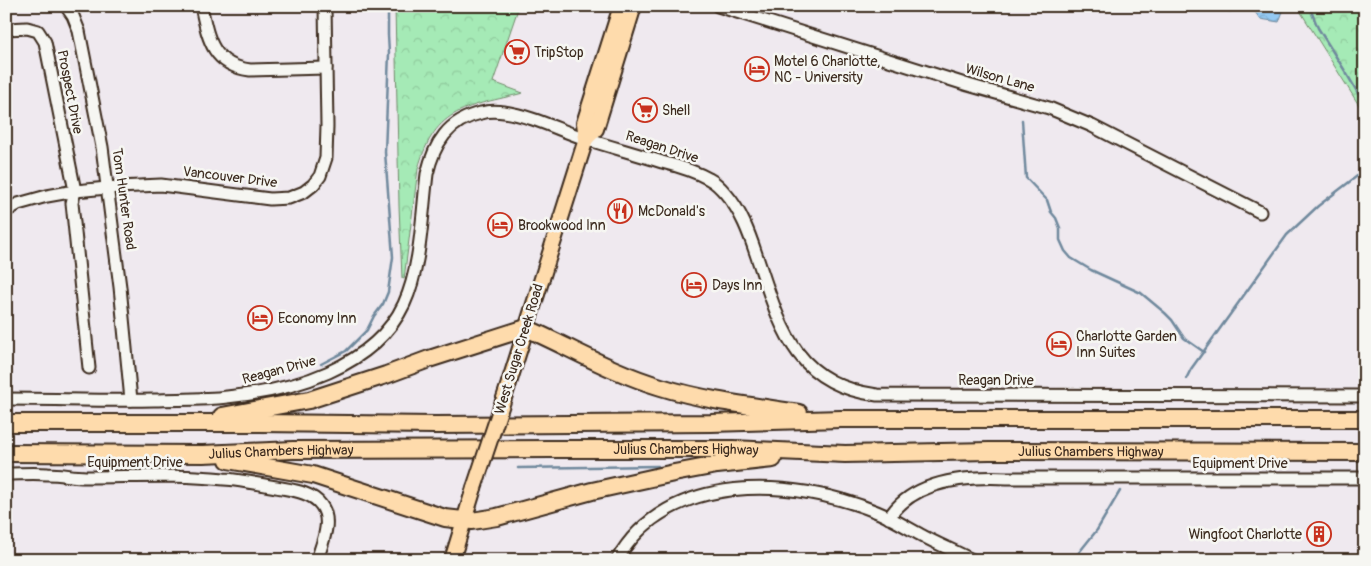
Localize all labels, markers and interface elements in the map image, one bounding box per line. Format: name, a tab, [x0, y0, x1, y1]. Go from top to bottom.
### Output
supermarket icon: TripStop	[504, 39, 530, 65]
place label: TripStop	[534, 44, 584, 61]
street label: Prospect Drive	[54, 49, 86, 135]
place label: Motel 6 Charlotte, NC - University	[774, 53, 880, 86]
hotel icon: Motel 6 Charlotte, NC - University	[744, 56, 770, 82]
street label: Wilson Lane	[963, 60, 1037, 96]
supermarket icon: Shell	[632, 97, 658, 123]
place label: Shell	[662, 102, 690, 119]
street label: Reagan Drive	[623, 127, 701, 167]
street label: Tom Hunter Road	[108, 147, 140, 251]
street label: Vancouver Drive	[182, 163, 278, 191]
restaurant icon: McDonald's	[607, 198, 633, 224]
place label: McDonald's	[638, 203, 706, 220]
hotel icon: Brookwood Inn	[487, 212, 513, 238]
place label: Brookwood Inn	[518, 217, 606, 234]
hotel icon: Days Inn	[681, 272, 707, 298]
place label: Days Inn	[712, 277, 762, 294]
street label: West Sugar Creek Road	[491, 282, 547, 416]
hotel icon: Economy Inn	[247, 305, 273, 331]
place label: Economy Inn	[278, 310, 356, 327]
place label: Charlotte Garden Inn Suites	[1076, 328, 1177, 361]
hotel icon: Charlotte Garden Inn Suites	[1046, 331, 1072, 357]
street label: Reagan Drive	[240, 352, 318, 388]
street label: Reagan Drive	[958, 372, 1034, 389]
street label: Julius Chambers Highway	[613, 440, 759, 459]
street label: Julius Chambers Highway	[208, 441, 354, 462]
street label: Julius Chambers Highway	[1018, 443, 1163, 460]
street label: Equipment Drive	[87, 454, 183, 471]
street label: Equipment Drive	[1192, 455, 1288, 472]
building icon: Wingfoot Charlotte	[1306, 521, 1332, 547]
place label: Wingfoot Charlotte	[1188, 526, 1302, 543]

